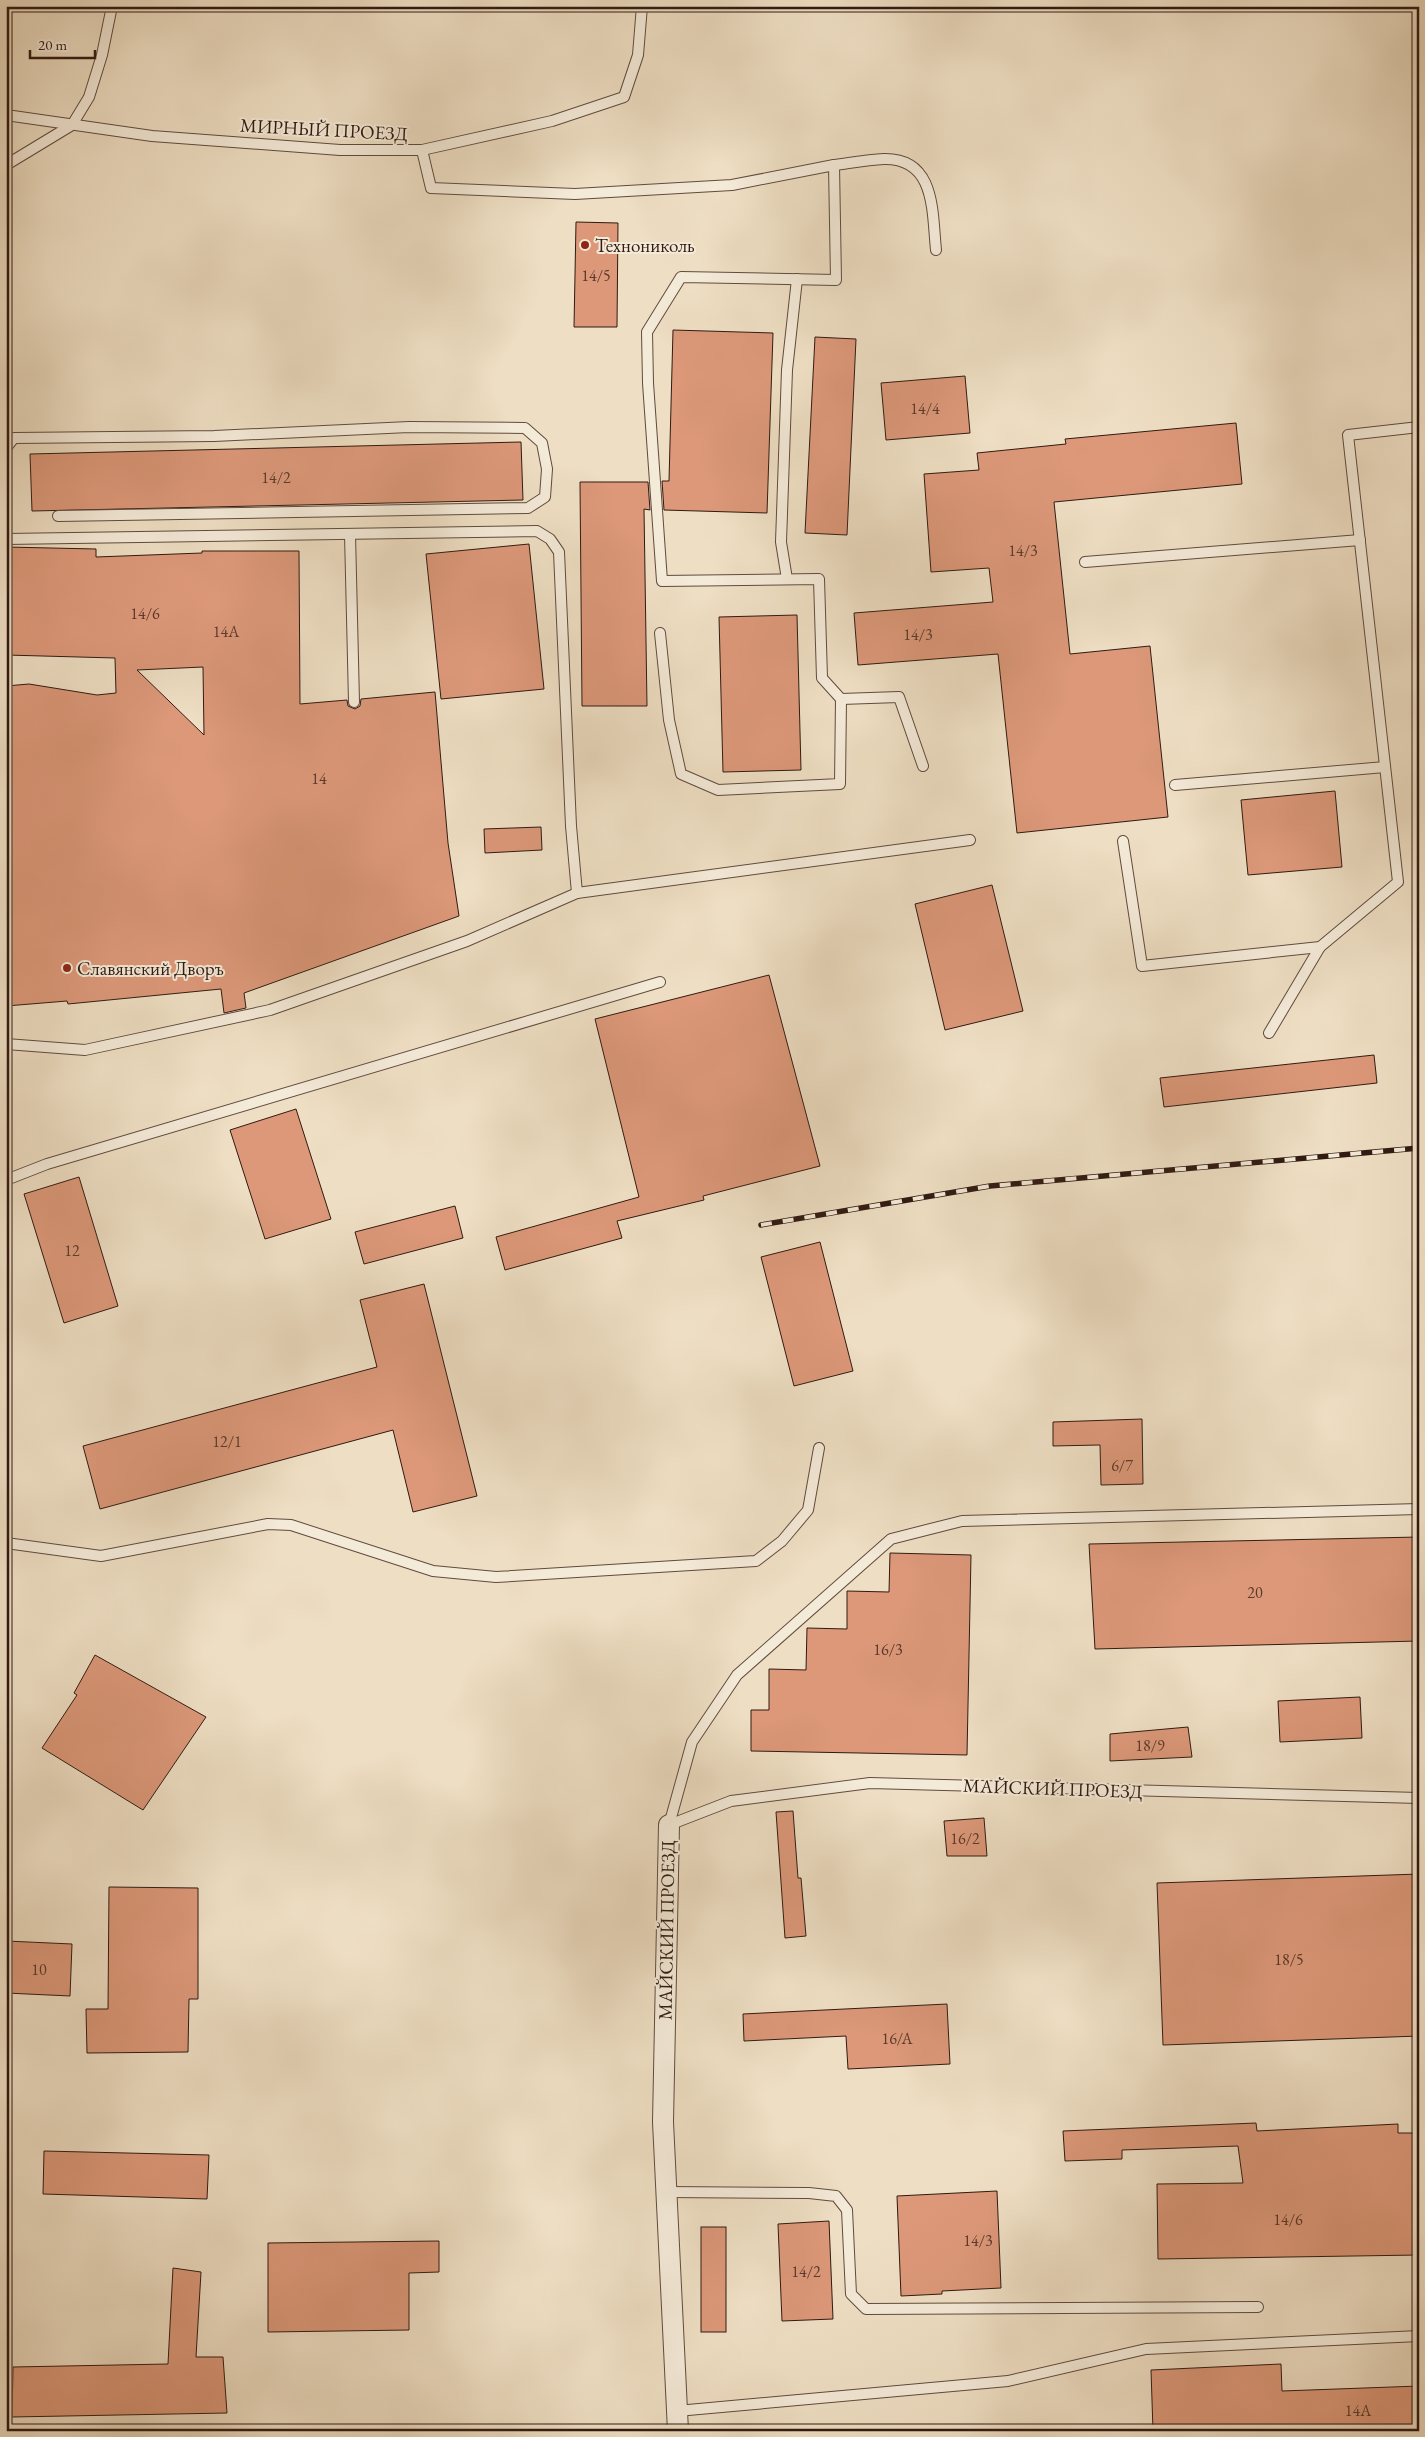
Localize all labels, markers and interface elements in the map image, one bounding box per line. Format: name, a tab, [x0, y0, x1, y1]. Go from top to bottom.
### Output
scale bar	[30, 28, 95, 60]
text: 20 m	[38, 35, 67, 54]
street label: МИРНЫЙ ПРОЕЗД	[239, 113, 409, 146]
place label: Технониколь	[595, 233, 695, 258]
marker: Технониколь	[579, 239, 591, 251]
house number: 14/5	[581, 265, 611, 286]
house number: 14/4	[910, 398, 940, 419]
house number: 14/2	[261, 467, 291, 488]
house number: 14/3	[1008, 540, 1038, 561]
house number: 14/6	[130, 603, 160, 624]
house number: 14А	[213, 621, 240, 642]
house number: 14/3	[903, 624, 933, 645]
house number: 14	[311, 768, 327, 789]
place label: Cлавянский Дворъ	[77, 956, 224, 981]
marker: Cлавянский Дворъ	[61, 962, 73, 974]
house number: 12	[64, 1240, 80, 1261]
house number: 12/1	[212, 1431, 242, 1452]
house number: 6/7	[1111, 1455, 1133, 1476]
house number: 20	[1247, 1582, 1263, 1603]
house number: 16/3	[873, 1639, 903, 1660]
house number: 18/9	[1135, 1735, 1165, 1756]
street label: МАЙСКИЙ ПРОЕЗД	[963, 1773, 1143, 1804]
house number: 16/2	[950, 1828, 980, 1849]
street label: МАЙСКИЙ ПРОЕЗД	[652, 1840, 681, 2020]
house number: 18/5	[1274, 1949, 1304, 1970]
house number: 10	[31, 1959, 47, 1980]
house number: 16/A	[881, 2028, 913, 2049]
house number: 14/6	[1273, 2209, 1303, 2230]
house number: 14/3	[963, 2230, 993, 2251]
house number: 14/2	[791, 2261, 821, 2282]
house number: 14А	[1345, 2400, 1372, 2421]

